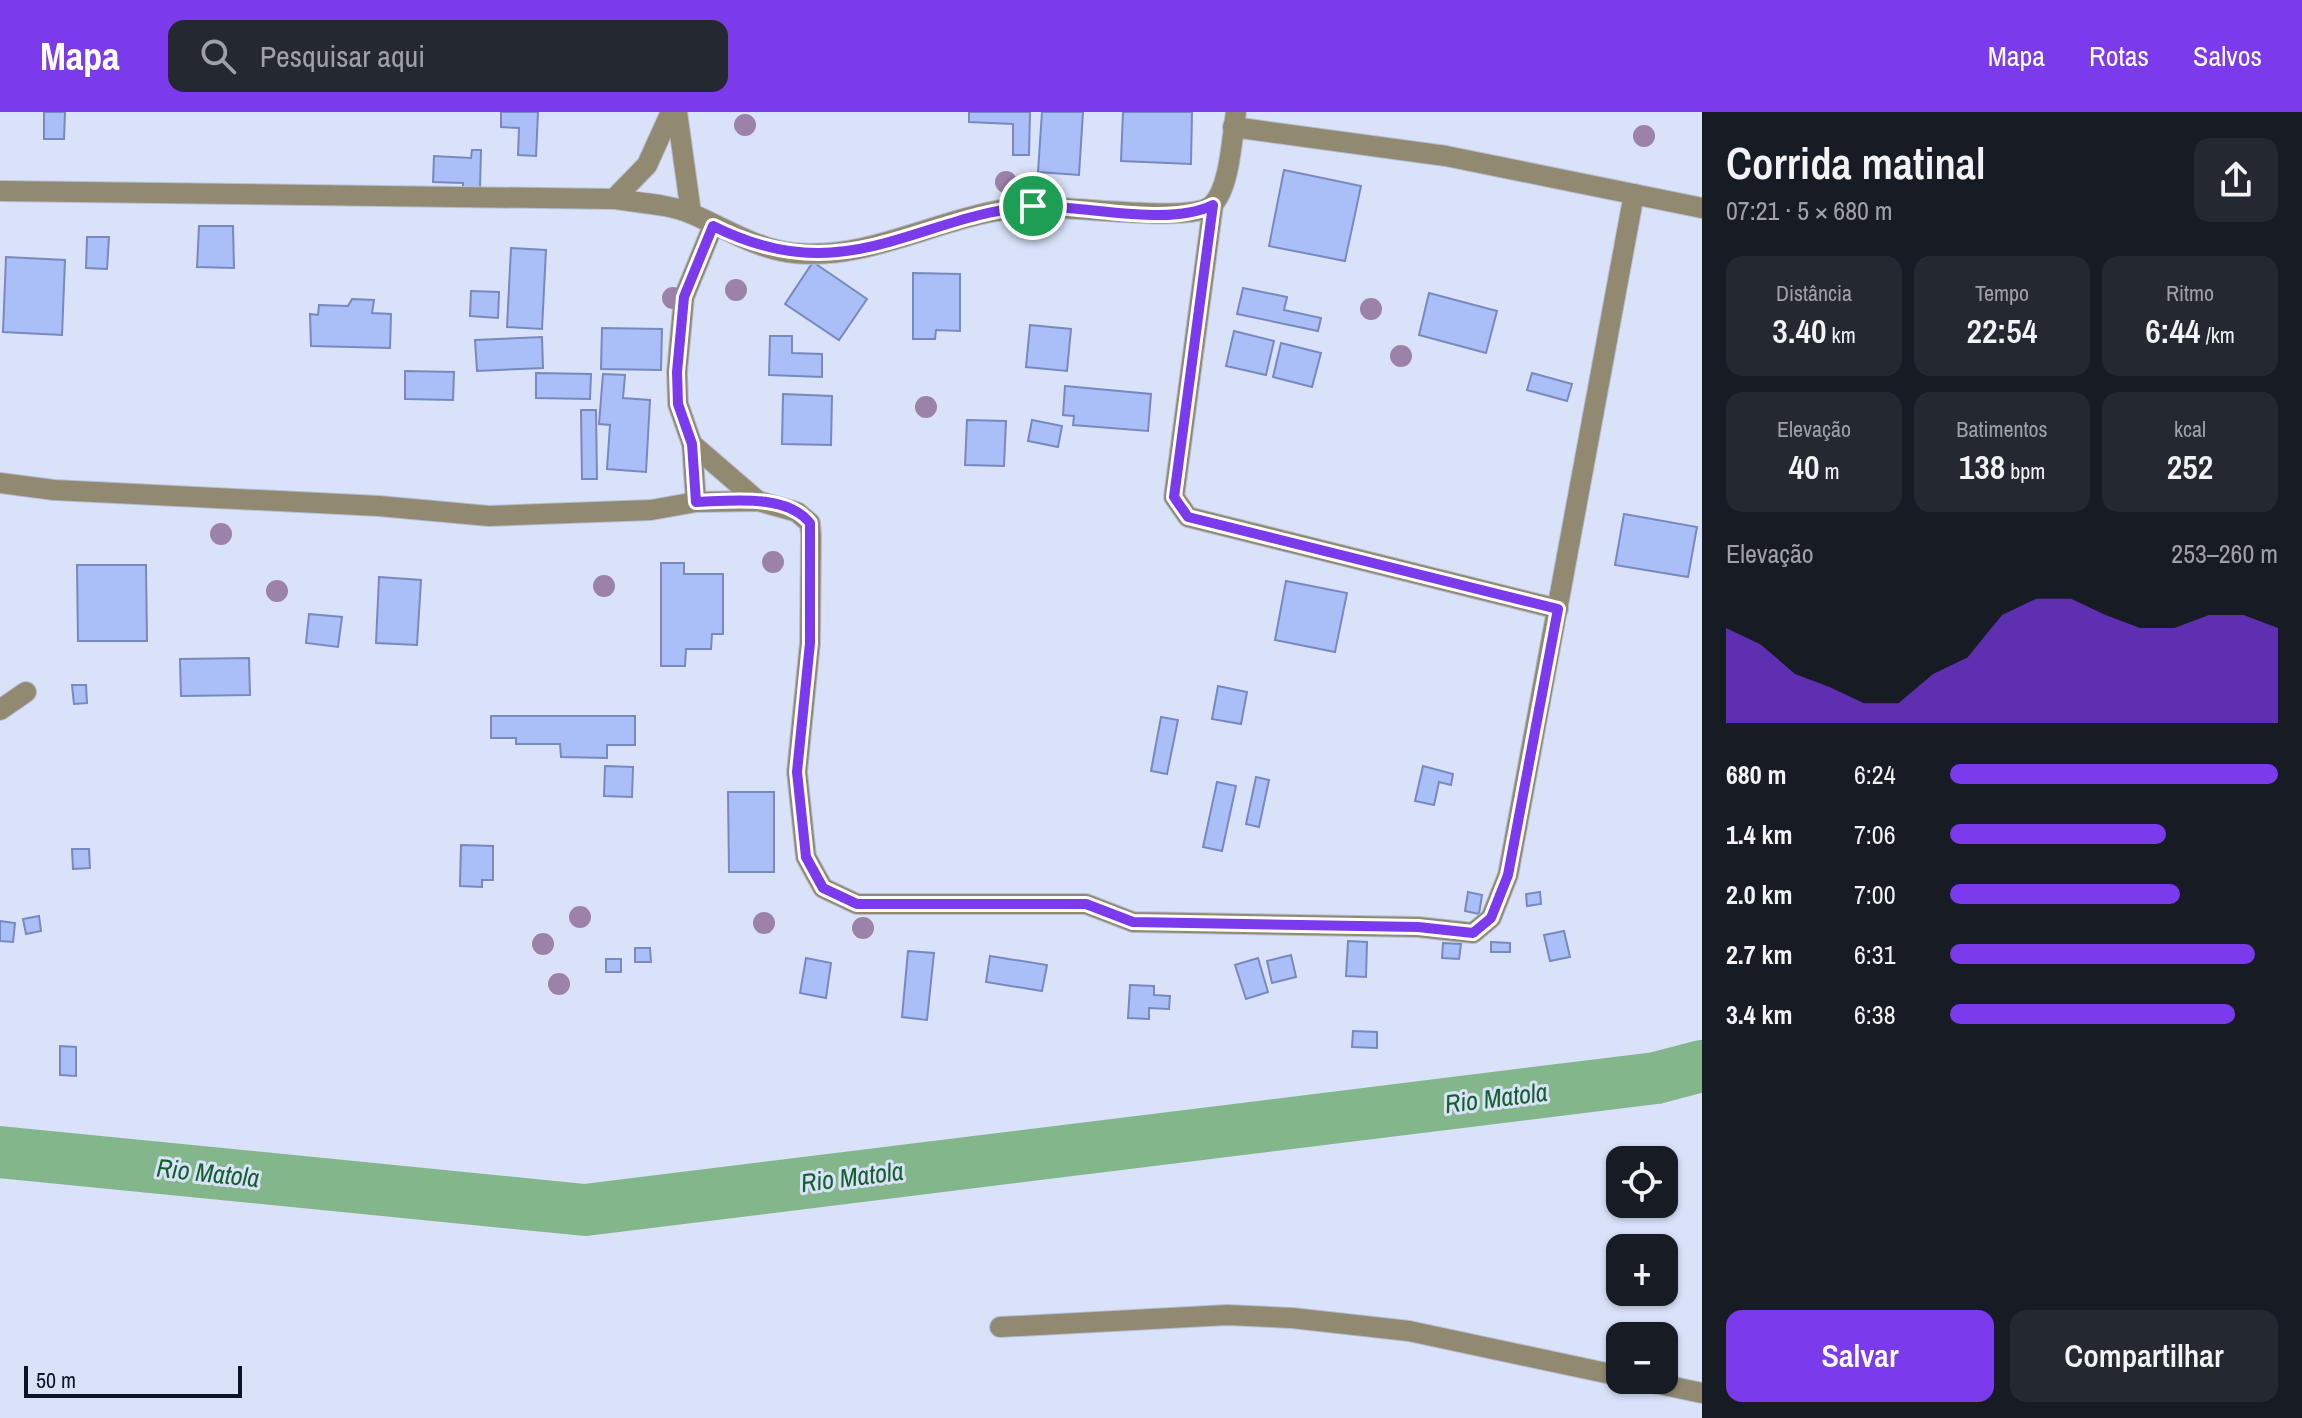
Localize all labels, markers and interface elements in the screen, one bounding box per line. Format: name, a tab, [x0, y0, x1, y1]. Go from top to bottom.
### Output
search box	[168, 20, 728, 92]
text: Mapa	[40, 31, 120, 82]
icon: search	[196, 34, 240, 78]
text: Pesquisar aqui	[260, 36, 425, 76]
text: Mapa	[1988, 37, 2045, 75]
text: Rotas	[2089, 37, 2149, 75]
text: Salvos	[2193, 37, 2262, 75]
text: Corrida matinal	[1726, 133, 1985, 193]
button: share	[2194, 138, 2278, 222]
pin	[999, 172, 1067, 240]
icon: arrive	[1011, 184, 1055, 228]
text: 07:21 · 5 × 680 m	[1726, 193, 1893, 228]
text: Distância	[1776, 278, 1852, 308]
text: Tempo	[1975, 278, 2029, 308]
text: Ritmo	[2166, 278, 2214, 308]
text: 3.40	[1772, 308, 1827, 354]
text: 22:54	[1967, 308, 2037, 354]
text: 6:44	[2145, 308, 2201, 354]
text: km	[1827, 320, 1856, 350]
text: /km	[2201, 320, 2235, 350]
text: Elevação	[1777, 414, 1851, 444]
text: Batimentos	[1956, 414, 2048, 444]
text: kcal	[2174, 414, 2206, 444]
text: 40	[1788, 444, 1819, 490]
text: 138	[1959, 444, 2005, 490]
text: 252	[2167, 444, 2213, 490]
text: m	[1819, 456, 1840, 486]
text: bpm	[2005, 456, 2045, 486]
text: Elevação	[1726, 536, 1814, 571]
text: 253–260 m	[2171, 536, 2278, 571]
text: 680 m	[1726, 757, 1786, 792]
text: 6:24	[1854, 757, 1896, 792]
text: 1.4 km	[1726, 817, 1792, 852]
text: 7:06	[1854, 817, 1896, 852]
text: 2.0 km	[1726, 877, 1792, 912]
text: 7:00	[1854, 877, 1896, 912]
text: 2.7 km	[1726, 937, 1792, 972]
text: 6:31	[1854, 937, 1896, 972]
text: 3.4 km	[1726, 997, 1792, 1032]
text: 6:38	[1854, 997, 1896, 1032]
water label: Rio Matola	[1443, 1074, 1549, 1121]
map controls	[1606, 1146, 1678, 1394]
button: locate	[1606, 1146, 1678, 1218]
water label: Rio Matola	[155, 1150, 261, 1195]
water label: Rio Matola	[799, 1153, 905, 1200]
button: +	[1606, 1234, 1678, 1306]
button: Salvar	[1726, 1310, 1994, 1402]
button: Compartilhar	[2010, 1310, 2278, 1402]
button: −	[1606, 1322, 1678, 1394]
scale bar	[24, 1362, 242, 1398]
text: 50 m	[36, 1365, 76, 1395]

